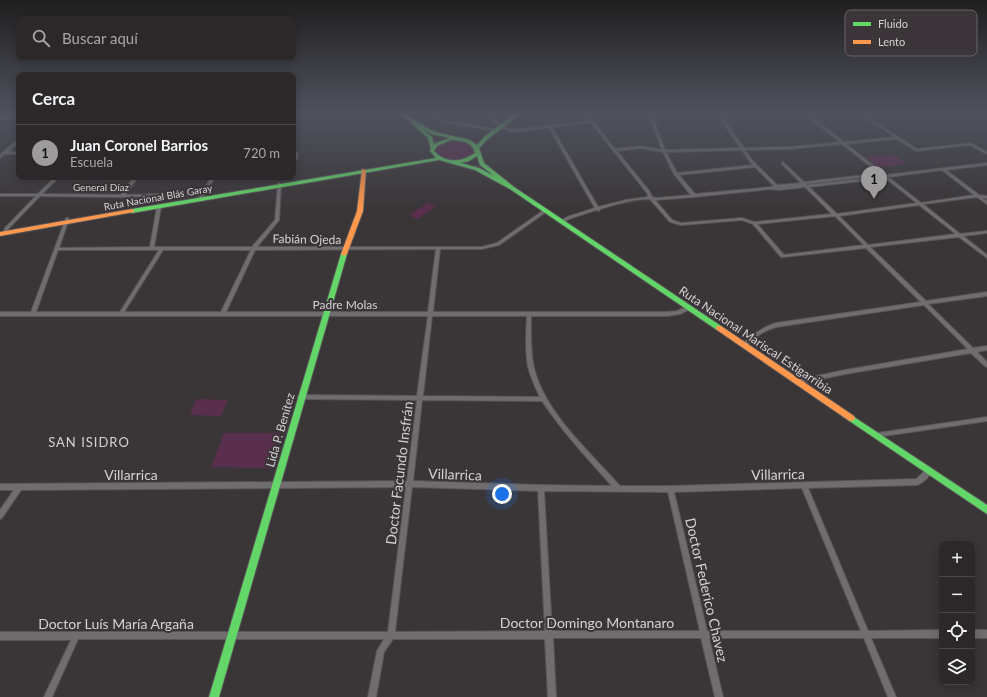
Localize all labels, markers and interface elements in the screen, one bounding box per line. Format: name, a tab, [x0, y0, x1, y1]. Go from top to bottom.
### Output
legend	[845, 10, 977, 56]
search box	[16, 16, 296, 60]
text: Fluido	[878, 17, 908, 30]
icon: search	[30, 27, 52, 49]
text: Buscar aquí	[62, 29, 138, 47]
text: Lento	[878, 35, 905, 48]
text: Cerca	[32, 88, 75, 109]
text: Juan Coronel Barrios	[70, 136, 208, 154]
text: 1	[41, 145, 49, 161]
text: 720 m	[243, 145, 280, 161]
text: Escuela	[70, 154, 113, 170]
pin: 1	[861, 166, 887, 199]
street label: General Díaz	[73, 181, 130, 193]
street label: Ruta Nacional Blás Garay	[103, 181, 214, 212]
street label: Fabián Ojeda	[273, 231, 341, 247]
street label: Ruta Nacional Mariscal Estigarribia	[676, 283, 836, 397]
street label: Padre Molas	[313, 297, 377, 312]
street label: Lida P. Benítez	[262, 391, 298, 469]
street label: Doctor Facundo Insfrán	[382, 400, 416, 546]
district label: SAN ISIDRO	[48, 434, 130, 450]
street label: Villarrica	[428, 465, 482, 483]
street label: Villarrica	[751, 465, 805, 483]
street label: Villarrica	[104, 466, 158, 483]
your location	[492, 484, 512, 504]
street label: Doctor Federico Chavez	[682, 516, 732, 664]
map controls	[939, 541, 975, 685]
button: +	[939, 541, 975, 577]
button: −	[939, 577, 975, 613]
button: locate	[939, 613, 975, 649]
street label: Doctor Domingo Montanaro	[500, 614, 674, 631]
street label: Doctor Luís María Argaña	[38, 615, 194, 632]
button: layers	[939, 649, 975, 685]

